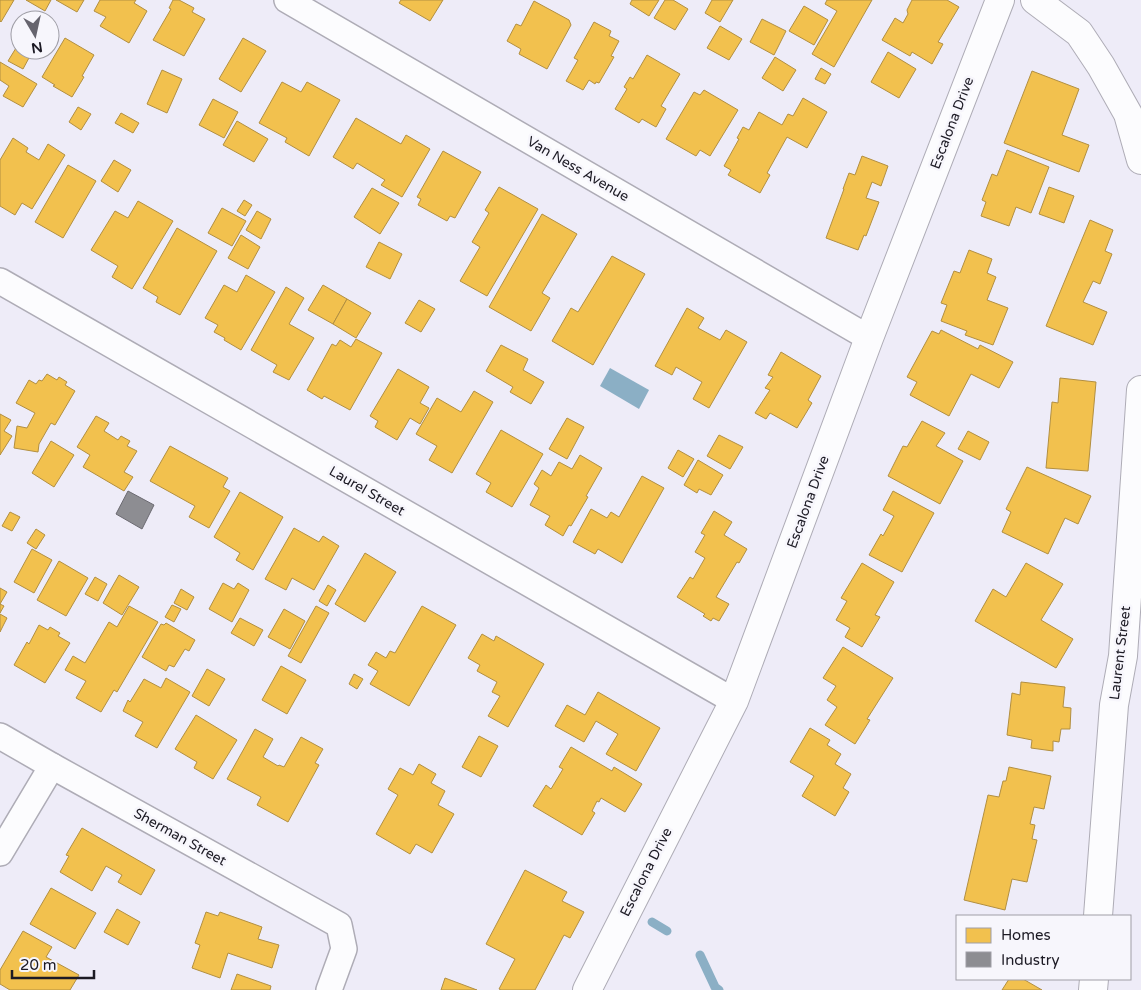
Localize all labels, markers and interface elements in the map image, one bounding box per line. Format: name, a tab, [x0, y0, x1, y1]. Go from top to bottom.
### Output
north arrow	[10, 10, 60, 60]
text: N	[30, 38, 44, 57]
street label: Escalona Drive	[927, 74, 977, 172]
street label: Van Ness Avenue	[524, 133, 632, 205]
street label: Escalona Drive	[783, 453, 833, 551]
street label: Laurel Street	[326, 462, 408, 520]
street label: Laurent Street	[1106, 604, 1134, 701]
street label: Sherman Street	[131, 805, 230, 870]
street label: Escalona Drive	[616, 825, 676, 919]
legend	[956, 915, 1131, 980]
text: Homes	[1001, 926, 1051, 944]
scale bar	[12, 948, 95, 980]
text: Industry	[1001, 951, 1060, 969]
text: 20 m	[20, 956, 57, 974]

